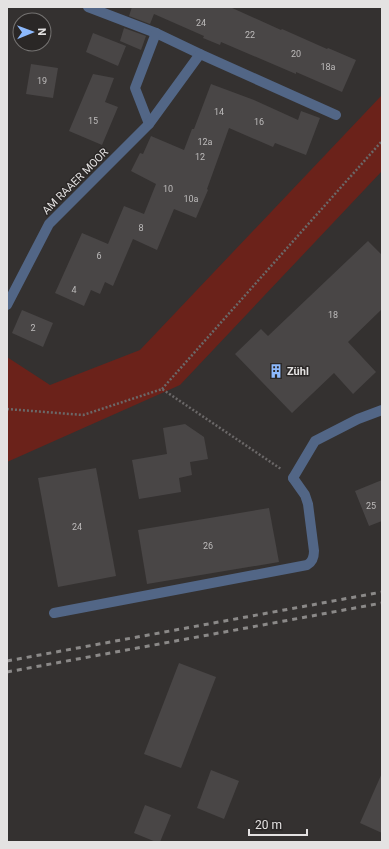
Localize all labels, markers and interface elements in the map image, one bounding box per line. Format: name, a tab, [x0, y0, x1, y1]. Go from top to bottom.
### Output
north arrow	[12, 12, 52, 52]
house number: 24	[196, 18, 206, 28]
text: N	[35, 28, 48, 36]
house number: 22	[245, 30, 255, 40]
house number: 20	[291, 49, 301, 59]
house number: 18a	[320, 62, 336, 72]
house number: 19	[37, 76, 47, 86]
house number: 14	[214, 107, 224, 117]
house number: 15	[88, 116, 98, 126]
house number: 16	[254, 117, 264, 127]
house number: 12a	[197, 137, 213, 147]
street label: AM RAAER MOOR	[40, 146, 111, 217]
house number: 12	[195, 152, 205, 162]
house number: 10	[163, 184, 173, 194]
house number: 10a	[183, 194, 199, 204]
house number: 8	[138, 223, 144, 233]
house number: 6	[96, 251, 102, 261]
house number: 4	[71, 285, 77, 295]
house number: 18	[328, 310, 338, 320]
house number: 2	[30, 323, 36, 333]
building icon: Zühl	[268, 363, 284, 379]
place label: Zühl	[287, 365, 309, 378]
house number: 25	[366, 501, 376, 511]
house number: 24	[72, 522, 82, 532]
house number: 26	[203, 541, 213, 551]
scale bar	[249, 811, 307, 837]
text: 20 m	[255, 818, 282, 832]

